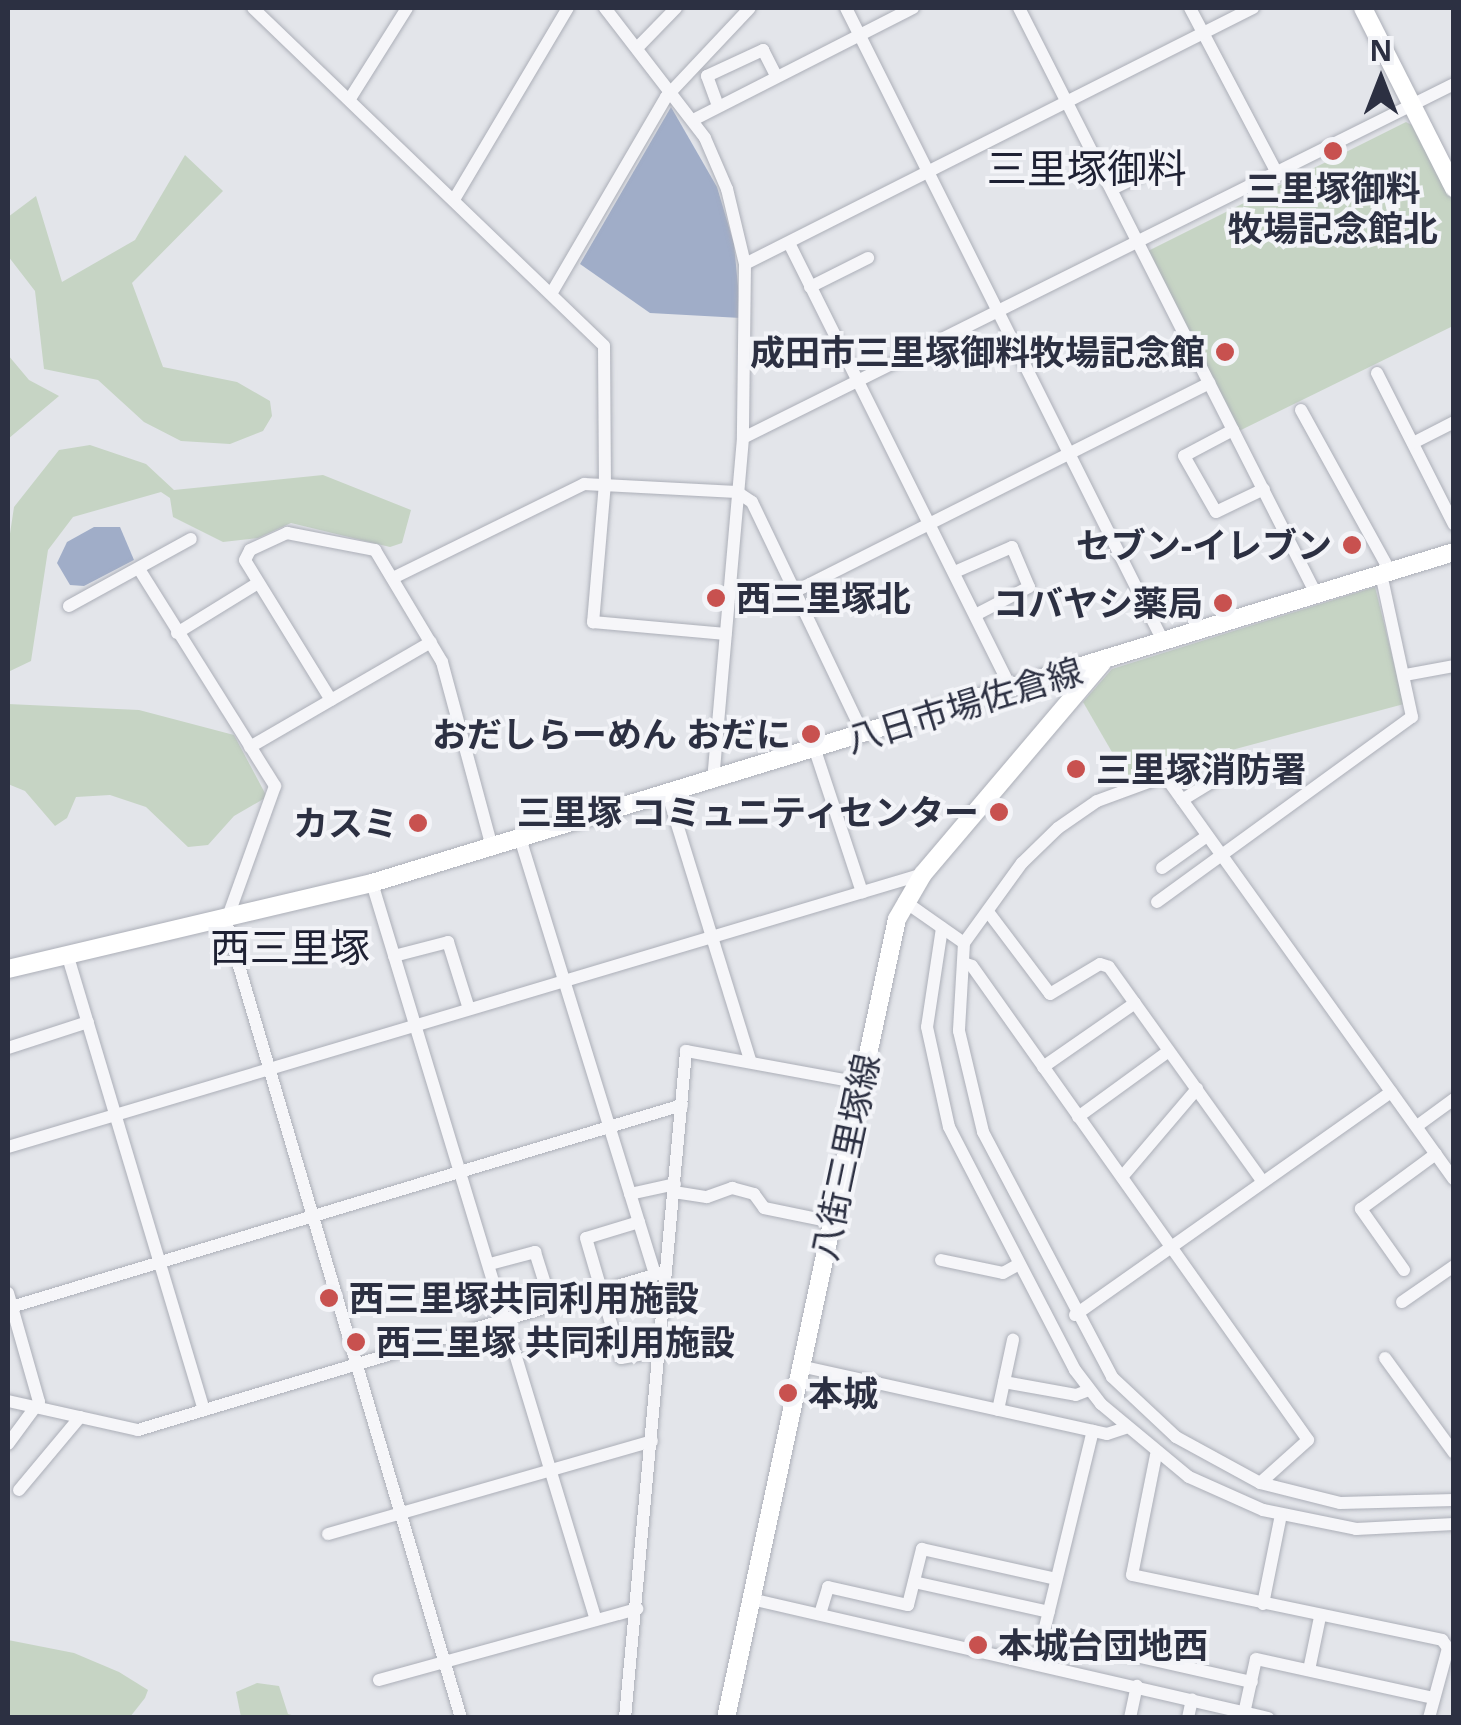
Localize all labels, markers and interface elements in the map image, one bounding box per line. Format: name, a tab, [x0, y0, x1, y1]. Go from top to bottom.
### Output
north arrow	[1331, 30, 1431, 130]
text: N	[1370, 31, 1392, 69]
marker: 三里塚御料 牧場記念館北	[1322, 140, 1344, 162]
district label: 三里塚御料	[987, 144, 1187, 192]
place label: 三里塚御料 牧場記念館北	[1228, 167, 1438, 249]
place label: 成田市三里塚御料牧場記念館	[750, 331, 1205, 373]
marker: 成田市三里塚御料牧場記念館	[1214, 341, 1236, 363]
place label: セブン-イレブン	[1076, 524, 1332, 566]
marker: セブン-イレブン	[1341, 534, 1363, 556]
place label: 西三里塚北	[736, 577, 911, 619]
place label: コバヤシ薬局	[993, 582, 1203, 624]
marker: 西三里塚北	[705, 587, 727, 609]
marker: コバヤシ薬局	[1212, 592, 1234, 614]
street label: 八日市場佐倉線	[841, 649, 1087, 761]
place label: おだしらーめん おだに	[432, 713, 791, 755]
marker: おだしらーめん おだに	[800, 723, 822, 745]
place label: 三里塚消防署	[1096, 748, 1306, 790]
marker: 三里塚消防署	[1065, 758, 1087, 780]
place label: 三里塚 コミュニティセンター	[515, 791, 979, 833]
marker: 三里塚 コミュニティセンター	[988, 801, 1010, 823]
place label: カスミ	[293, 802, 398, 844]
marker: カスミ	[407, 812, 429, 834]
district label: 西三里塚	[210, 923, 370, 971]
street label: 八街三里塚線	[803, 1050, 887, 1264]
place label: 西三里塚共同利用施設	[349, 1277, 699, 1319]
marker: 西三里塚共同利用施設	[318, 1287, 340, 1309]
place label: 西三里塚 共同利用施設	[376, 1321, 735, 1363]
marker: 西三里塚 共同利用施設	[345, 1331, 367, 1353]
place label: 本城	[808, 1372, 878, 1414]
marker: 本城	[777, 1382, 799, 1404]
place label: 本城台団地西	[998, 1624, 1208, 1666]
marker: 本城台団地西	[967, 1634, 989, 1656]

